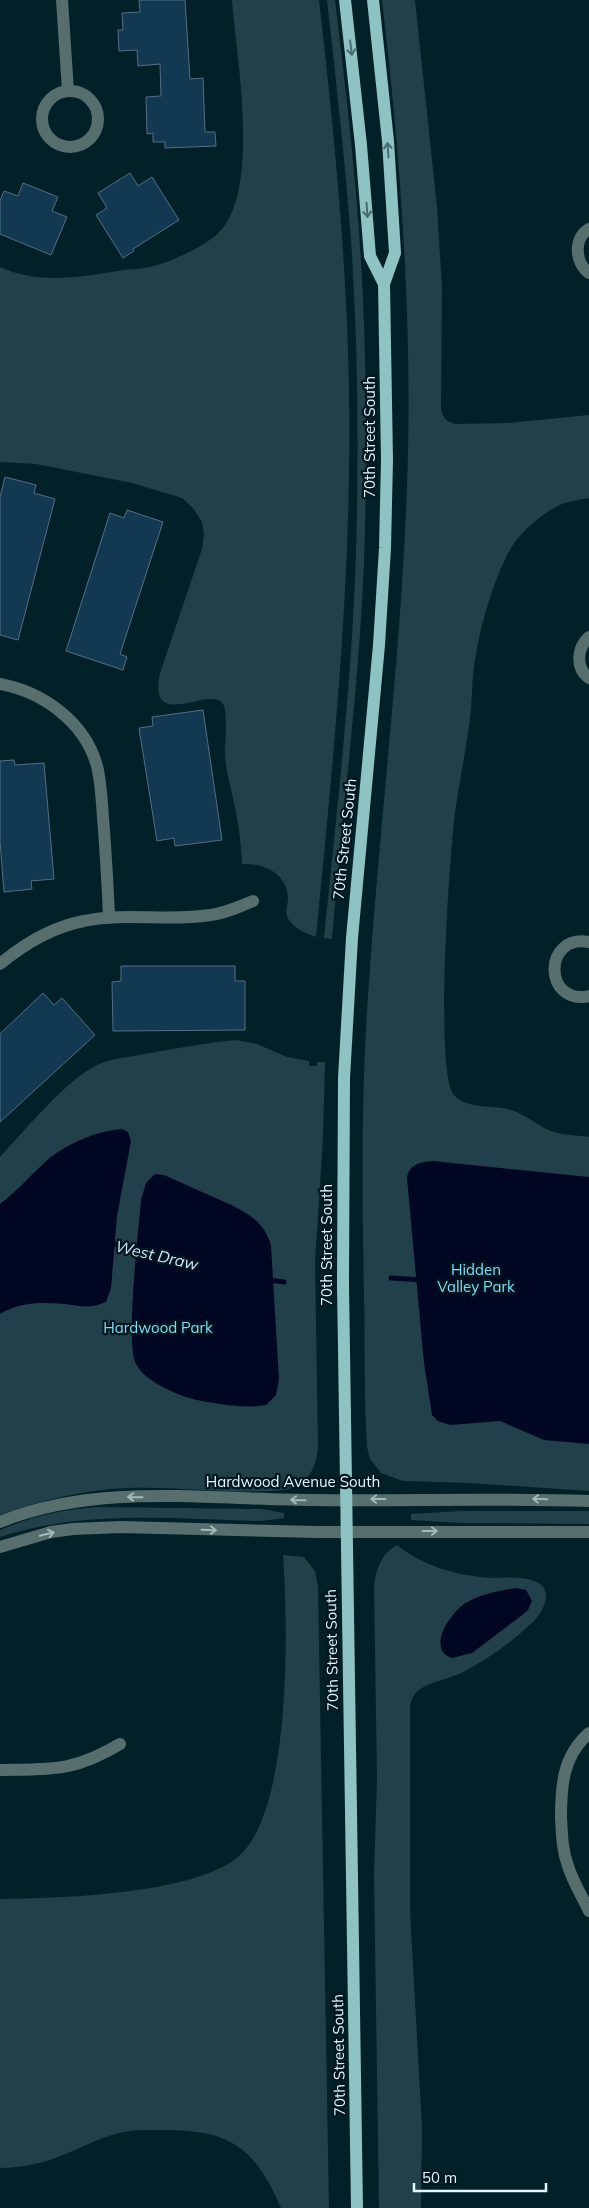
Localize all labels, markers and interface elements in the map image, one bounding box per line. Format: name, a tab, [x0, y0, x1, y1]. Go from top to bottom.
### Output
one-way arrow	[346, 40, 356, 56]
one-way arrow	[384, 142, 393, 158]
one-way arrow	[362, 202, 372, 218]
street label: 70th Street South	[360, 376, 379, 498]
street label: 70th Street South	[329, 777, 360, 901]
street label: 70th Street South	[317, 1184, 336, 1306]
water label: West Draw	[114, 1236, 201, 1274]
park label: Hidden Valley Park	[437, 1260, 515, 1296]
park label: Hardwood Park	[103, 1318, 213, 1337]
street label: Hardwood Avenue South	[206, 1472, 380, 1491]
one-way arrow	[128, 1492, 144, 1502]
one-way arrow	[370, 1494, 386, 1504]
one-way arrow	[290, 1495, 306, 1505]
one-way arrow	[533, 1495, 549, 1504]
one-way arrow	[200, 1525, 216, 1534]
one-way arrow	[422, 1526, 438, 1536]
one-way arrow	[38, 1529, 54, 1538]
street label: 70th Street South	[321, 1589, 342, 1711]
street label: 70th Street South	[328, 1994, 349, 2116]
scale bar	[414, 2160, 546, 2192]
text: 50 m	[422, 2168, 457, 2187]

